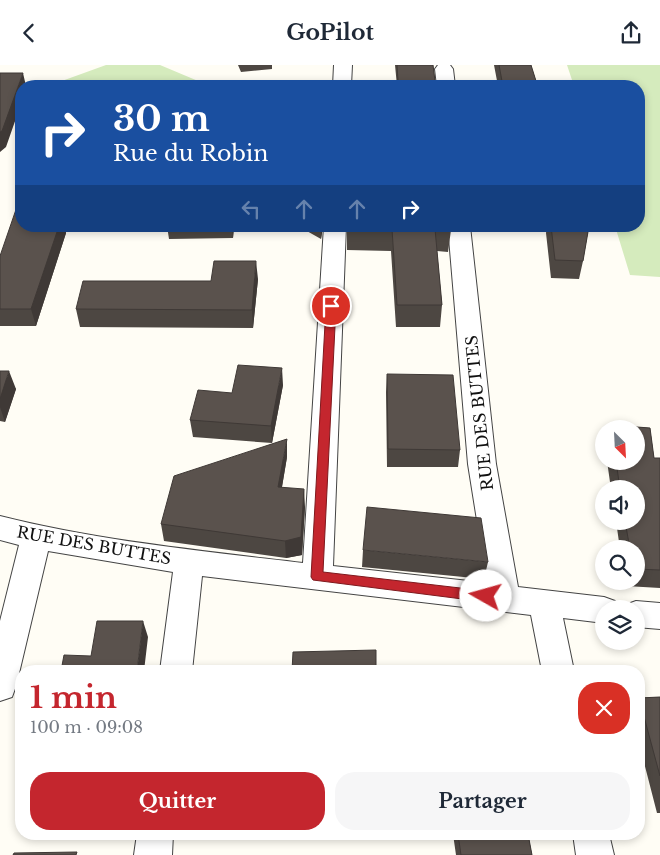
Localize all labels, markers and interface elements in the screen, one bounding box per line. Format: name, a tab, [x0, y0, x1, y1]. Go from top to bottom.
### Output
icon: back	[15, 19, 43, 47]
text: GoPilot	[286, 19, 374, 46]
icon: share	[617, 19, 645, 47]
text: 30 m	[113, 97, 210, 140]
icon: right	[30, 100, 95, 165]
text: Rue du Robin	[113, 140, 268, 167]
icon: left	[237, 195, 265, 223]
icon: ahead	[290, 195, 318, 223]
icon: ahead	[343, 195, 371, 223]
icon: right	[396, 195, 424, 223]
pin	[310, 285, 352, 327]
icon: arrive	[317, 292, 345, 320]
street label: RUE DES BUTTES	[461, 334, 497, 492]
north arrow	[595, 420, 645, 470]
map controls	[595, 420, 645, 650]
button: sound	[595, 480, 645, 530]
street label: RUE DES BUTTES	[15, 522, 173, 568]
button: search	[595, 540, 645, 590]
position arrow	[459, 569, 511, 621]
button: layers	[595, 600, 645, 650]
text: 1 min	[30, 679, 117, 716]
button: close	[578, 682, 630, 734]
text: 100 m · 09:08	[30, 717, 143, 737]
button: Quitter	[30, 772, 325, 830]
button: Partager	[335, 772, 630, 830]

